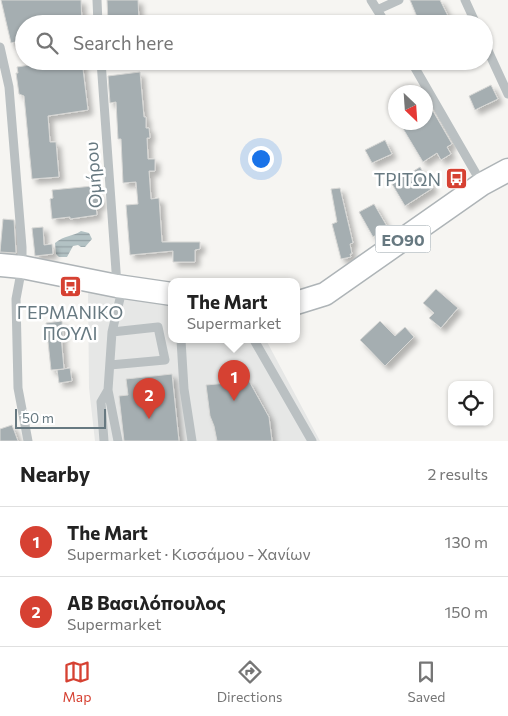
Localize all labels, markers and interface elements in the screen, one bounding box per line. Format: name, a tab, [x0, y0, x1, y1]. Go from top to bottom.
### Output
search box	[15, 15, 493, 70]
icon: search	[33, 29, 61, 57]
text: Search here	[73, 31, 173, 54]
north arrow	[388, 85, 433, 130]
street label: Ομήρου	[80, 141, 106, 209]
your location	[248, 146, 274, 172]
bus stop icon: ΤΡΙΤΩΝ	[445, 167, 469, 191]
place label: ΤΡΙΤΩΝ	[374, 168, 441, 190]
road number: ΕΟ90	[376, 225, 430, 252]
bus stop icon: ΓΕΡΜΑΝΙΚΟ ΠΟΥΛΙ	[58, 275, 82, 299]
popup	[168, 278, 300, 343]
text: The Mart	[187, 290, 268, 313]
place label: ΓΕΡΜΑΝΙΚΟ ΠΟΥΛΙ	[17, 301, 123, 344]
text: Supermarket	[187, 313, 281, 332]
pin: 1	[218, 360, 250, 401]
pin: 2	[133, 378, 165, 419]
map controls	[448, 381, 493, 426]
button: locate	[448, 381, 493, 426]
scale bar	[15, 406, 106, 429]
text: 50 m	[22, 409, 54, 426]
text: Nearby	[20, 461, 90, 486]
text: 2 results	[427, 464, 488, 483]
text: The Mart	[67, 521, 148, 544]
text: 1	[32, 532, 40, 551]
text: 130 m	[445, 532, 488, 551]
text: Supermarket · Κισσάμου - Χανίων	[67, 544, 310, 563]
text: ΑΒ Βασιλόπουλος	[67, 591, 226, 614]
text: 2	[31, 602, 41, 621]
text: 150 m	[445, 602, 488, 621]
text: Supermarket	[67, 614, 162, 633]
tab: Map	[63, 658, 91, 705]
tab: Directions	[217, 658, 282, 705]
tab: Saved	[408, 658, 445, 705]

